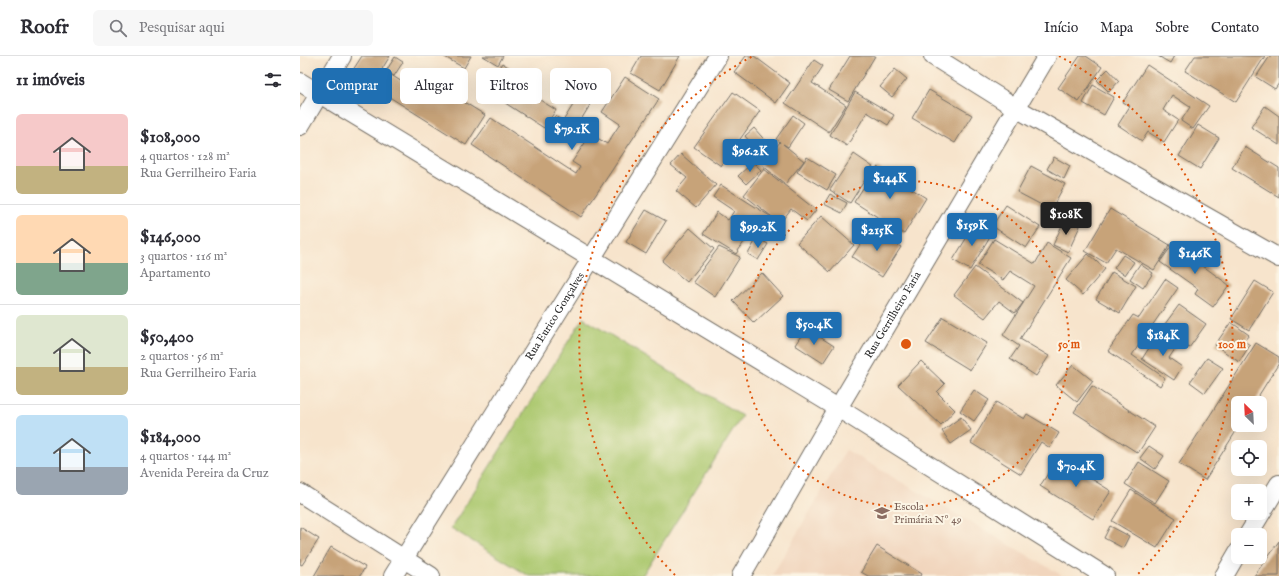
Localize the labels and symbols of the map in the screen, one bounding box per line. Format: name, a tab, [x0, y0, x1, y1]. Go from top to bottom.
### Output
pin: $79.1K	[539, 117, 605, 151]
pin: $96.2K	[717, 139, 783, 173]
pin: $144K	[862, 166, 918, 200]
pin: $108K	[1038, 202, 1094, 236]
pin: $159K	[944, 213, 1000, 247]
pin: $99.2K	[725, 215, 791, 249]
pin: $215K	[849, 218, 905, 252]
pin: $146K	[1167, 241, 1223, 275]
street label: Rua Gerrilheiro Faria	[862, 269, 924, 361]
street label: Rua Eurico Gonçalves	[522, 270, 588, 363]
pin: $50.4K	[781, 312, 847, 346]
pin: $184K	[1135, 323, 1191, 357]
centre of rings	[899, 337, 913, 351]
text: 50 m	[1058, 337, 1081, 352]
text: 100 m	[1218, 337, 1247, 352]
north arrow	[1231, 396, 1267, 432]
pin: $70.4K	[1043, 454, 1109, 488]
place label: Escola Primária Nº 49	[894, 500, 962, 527]
school or university icon: Escola Primária Nº 49	[873, 504, 891, 522]

